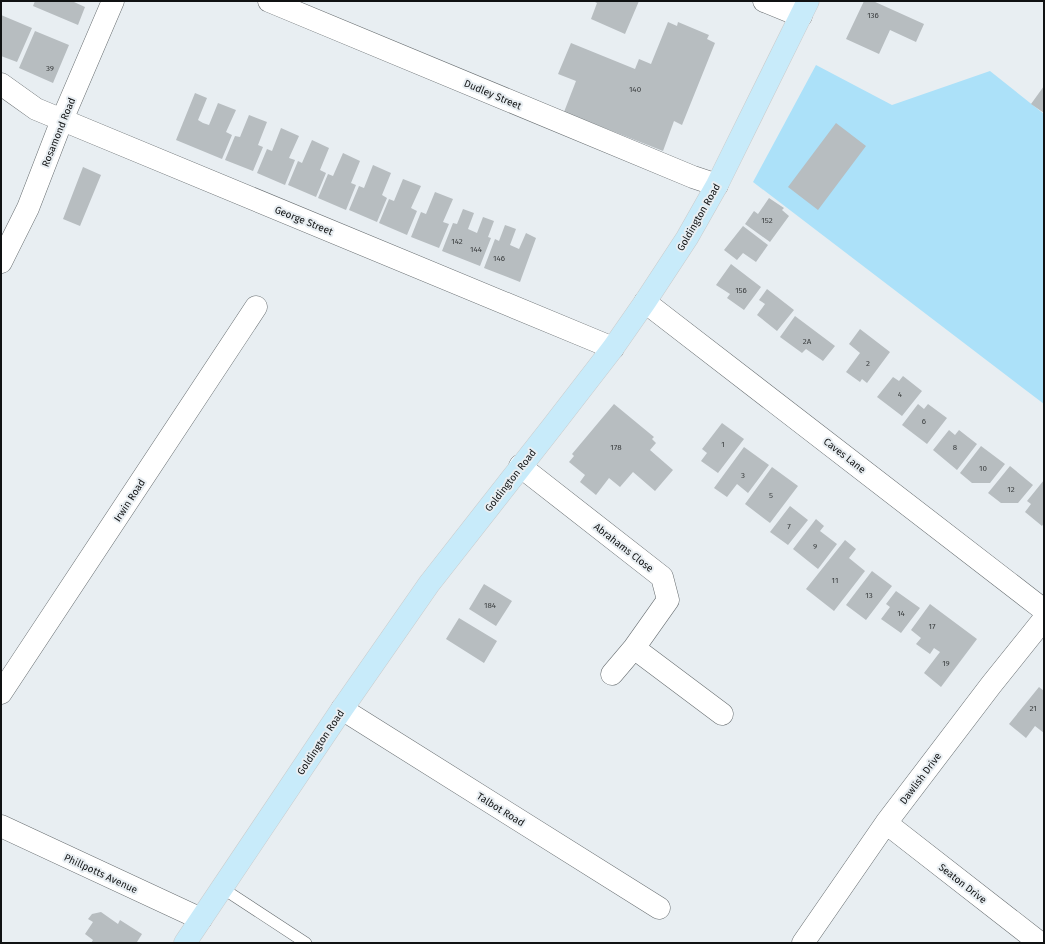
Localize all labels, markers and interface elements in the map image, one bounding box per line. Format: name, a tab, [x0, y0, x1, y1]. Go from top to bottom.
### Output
house number: 136	[867, 11, 879, 20]
house number: 39	[46, 64, 54, 73]
street label: Dudley Street	[462, 77, 523, 113]
house number: 140	[629, 85, 642, 94]
street label: Rosamond Road	[40, 96, 78, 169]
street label: Goldington Road	[675, 182, 723, 253]
street label: George Street	[273, 204, 335, 238]
house number: 152	[761, 216, 773, 225]
house number: 142	[451, 237, 463, 246]
house number: 144	[470, 245, 483, 254]
house number: 146	[493, 254, 505, 263]
house number: 156	[735, 286, 747, 295]
house number: 2A	[803, 337, 812, 346]
house number: 2	[866, 359, 870, 368]
house number: 4	[898, 390, 903, 399]
house number: 6	[922, 417, 926, 426]
street label: Caves Lane	[821, 436, 868, 476]
house number: 1	[721, 440, 725, 449]
house number: 178	[610, 443, 622, 452]
house number: 8	[953, 443, 958, 452]
street label: Goldington Road	[483, 447, 539, 514]
house number: 10	[979, 464, 987, 473]
house number: 3	[741, 471, 745, 480]
street label: Irwin Road	[112, 477, 148, 524]
house number: 12	[1007, 485, 1015, 494]
house number: 5	[769, 491, 773, 500]
street label: Abrahams Close	[591, 521, 656, 575]
house number: 7	[787, 522, 791, 531]
house number: 9	[813, 542, 817, 551]
house number: 11	[832, 576, 838, 585]
house number: 13	[865, 591, 873, 600]
house number: 184	[484, 601, 497, 610]
house number: 14	[897, 609, 906, 618]
house number: 17	[928, 622, 936, 631]
house number: 19	[942, 659, 950, 668]
house number: 21	[1029, 704, 1037, 713]
street label: Goldington Road	[295, 708, 347, 777]
street label: Dawlish Drive	[898, 751, 944, 807]
street label: Talbot Road	[474, 790, 527, 829]
street label: Phillpotts Avenue	[62, 852, 139, 896]
street label: Seaton Drive	[936, 861, 989, 906]

